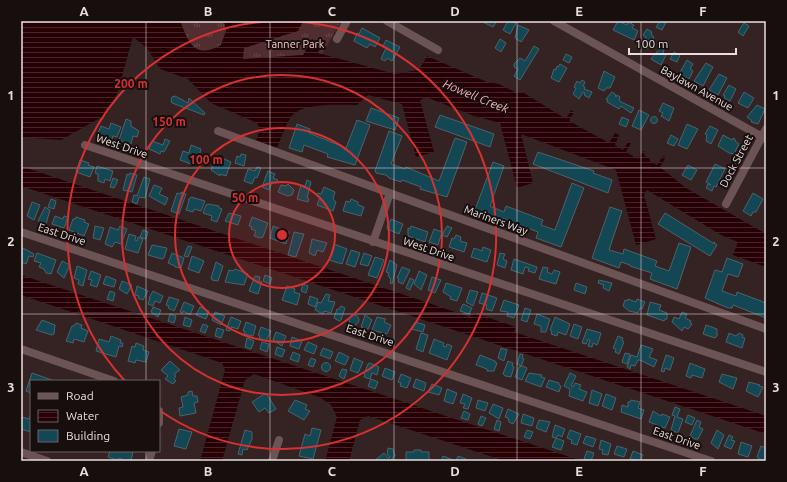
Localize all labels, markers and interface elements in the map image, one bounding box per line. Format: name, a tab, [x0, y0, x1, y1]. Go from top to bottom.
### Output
text: A	[79, 4, 89, 18]
text: B	[204, 4, 213, 18]
text: C	[328, 4, 337, 18]
text: D	[450, 4, 460, 18]
text: E	[575, 4, 583, 18]
text: F	[699, 4, 707, 18]
scale bar	[629, 30, 736, 56]
text: 100 m	[635, 37, 668, 50]
park label: Tanner Park	[266, 38, 325, 50]
street label: Baylawn Avenue	[659, 63, 735, 113]
text: 200 m	[114, 77, 148, 90]
water label: Howell Creek	[441, 77, 512, 115]
text: 1	[7, 88, 15, 102]
text: 1	[772, 88, 780, 102]
text: 150 m	[152, 115, 186, 128]
street label: West Drive	[95, 132, 149, 160]
street label: Dock Street	[717, 132, 755, 189]
text: 100 m	[189, 153, 223, 166]
text: 50 m	[232, 191, 258, 204]
street label: Mariners Way	[463, 203, 530, 237]
street label: East Drive	[37, 221, 87, 247]
centre of rings	[275, 228, 289, 242]
text: 2	[7, 234, 15, 248]
text: 2	[772, 234, 780, 248]
street label: West Drive	[402, 235, 456, 263]
street label: East Drive	[345, 322, 395, 348]
text: 3	[7, 380, 15, 394]
legend	[30, 380, 160, 452]
text: 3	[772, 380, 780, 394]
text: Road	[66, 389, 94, 402]
text: Water	[66, 409, 99, 422]
street label: East Drive	[652, 424, 702, 452]
text: Building	[66, 429, 110, 442]
text: A	[79, 464, 89, 478]
text: B	[204, 464, 213, 478]
text: C	[328, 464, 337, 478]
text: D	[450, 464, 460, 478]
text: E	[575, 464, 583, 478]
text: F	[699, 464, 707, 478]

